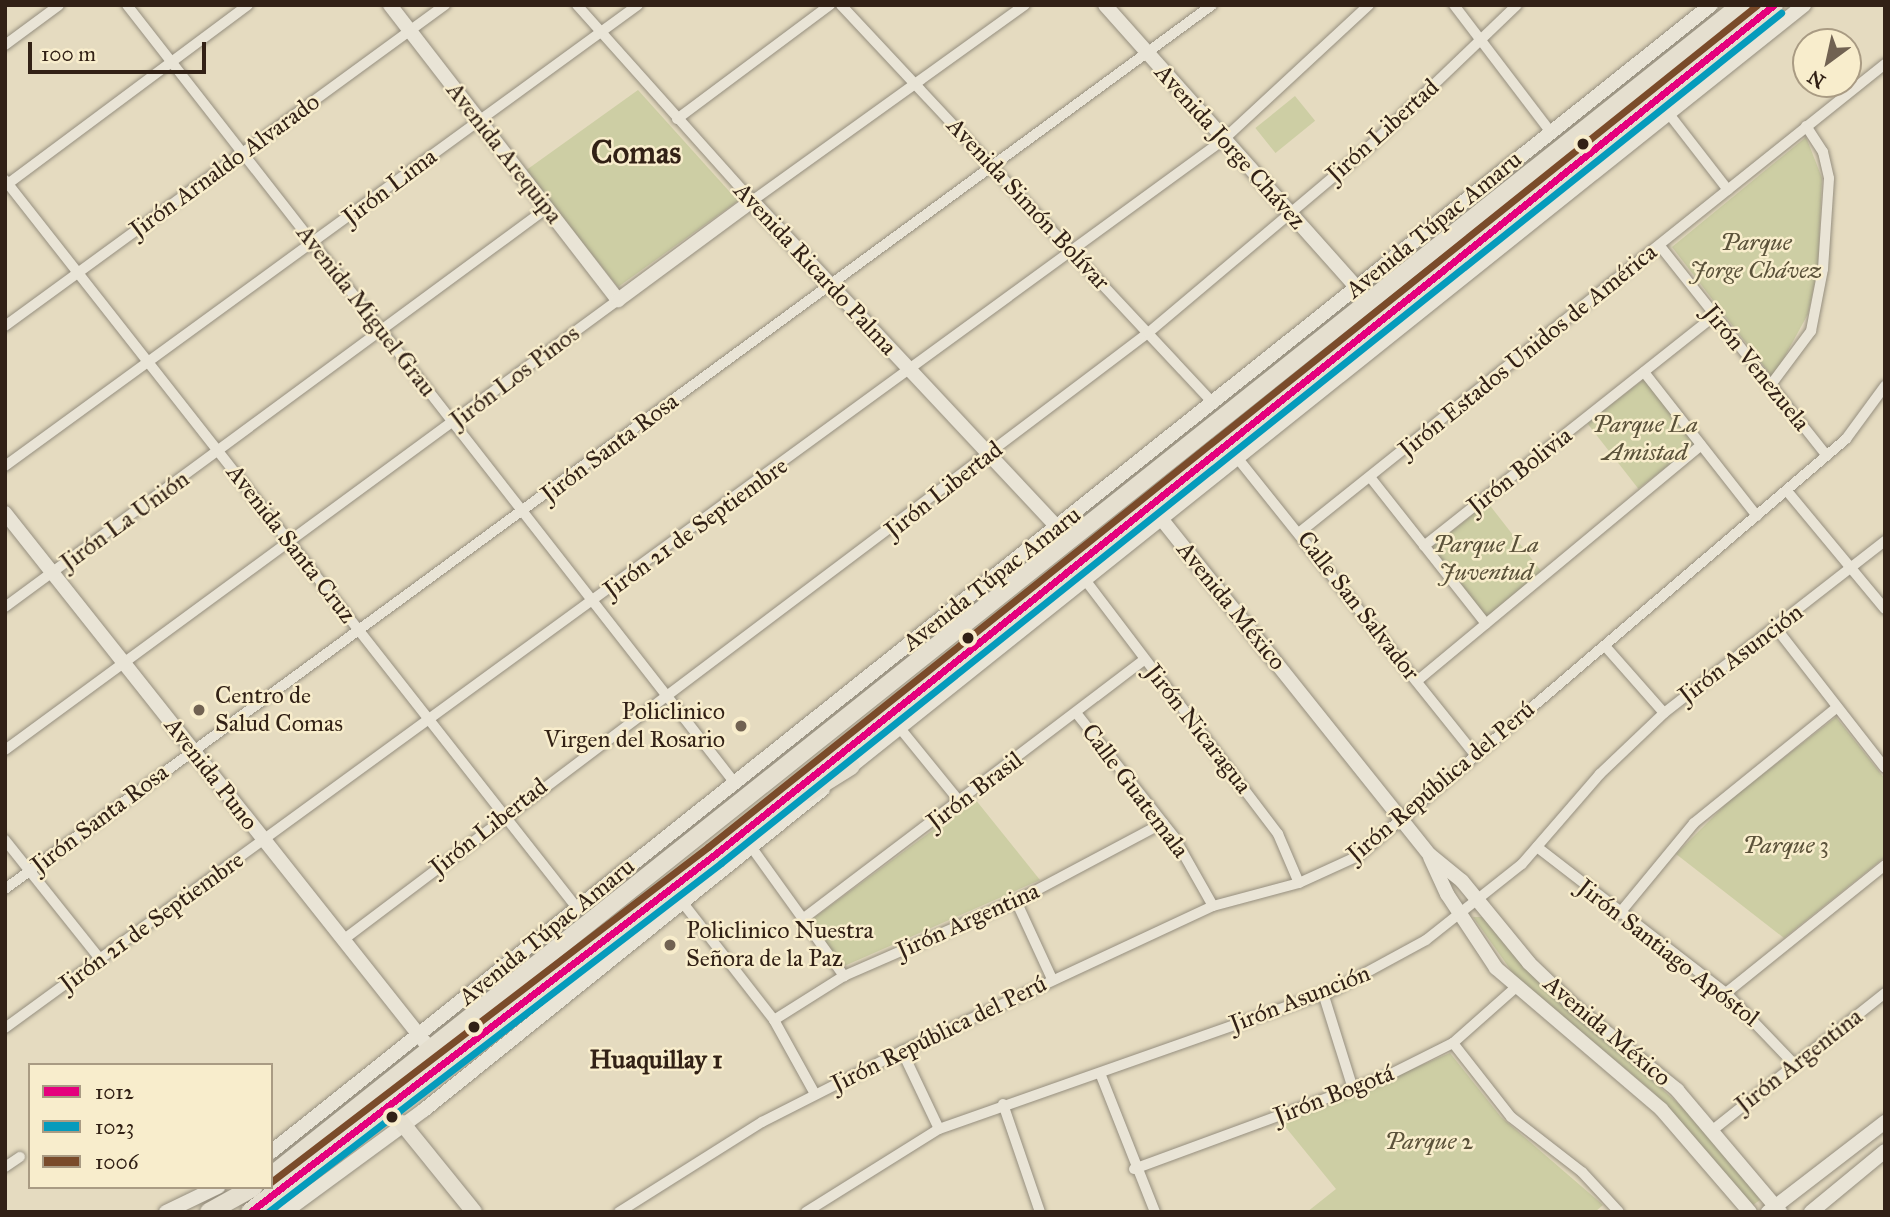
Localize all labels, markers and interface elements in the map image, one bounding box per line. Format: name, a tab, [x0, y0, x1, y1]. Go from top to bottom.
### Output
scale bar	[32, 28, 210, 72]
north arrow	[1792, 28, 1862, 98]
text: 100 m	[41, 41, 96, 67]
street label: Avenida Jorge Chávez	[1148, 59, 1312, 235]
text: N	[1803, 65, 1829, 93]
street label: Jirón Libertad	[1321, 73, 1445, 189]
street label: Avenida Arequipa	[440, 77, 568, 229]
street label: Jirón Arnaldo Alvarado	[125, 88, 325, 244]
street label: Avenida Simón Bolívar	[941, 112, 1115, 296]
district label: Comas	[591, 134, 681, 172]
unlabelled marker	[1576, 137, 1590, 151]
street label: Jirón Lima	[337, 142, 443, 232]
street label: Avenida Túpac Amaru	[1340, 145, 1528, 305]
street label: Avenida Ricardo Palma	[728, 177, 902, 361]
street label: Avenida Miguel Grau	[290, 219, 442, 403]
park label: Parque Jorge Chávez	[1690, 229, 1822, 285]
street label: Jirón Estados Unidos de América	[1393, 238, 1663, 464]
street label: Jirón Venezuela	[1696, 299, 1816, 437]
street label: Jirón Los Pinos	[445, 319, 585, 435]
street label: Jirón Santa Rosa	[536, 387, 684, 509]
park label: Parque La Amistad	[1592, 411, 1698, 467]
street label: Jirón Bolivia	[1462, 421, 1578, 521]
street label: Jirón Libertad	[880, 435, 1008, 545]
street label: Jirón 21 de Septiembre	[598, 452, 794, 604]
street label: Avenida Santa Cruz	[220, 459, 362, 629]
street label: Jirón La Unión	[55, 465, 195, 577]
street label: Avenida Túpac Amaru	[897, 501, 1087, 657]
street label: Calle San Salvador	[1291, 526, 1425, 686]
park label: Parque La Juventud	[1433, 531, 1539, 587]
street label: Avenida México	[1170, 536, 1292, 676]
street label: Jirón Asunción	[1673, 598, 1809, 710]
unlabelled marker	[961, 631, 975, 645]
street label: Jirón Nicaragua	[1139, 659, 1257, 799]
place label: Centro de Salud Comas	[215, 682, 343, 738]
street label: Jirón República del Perú	[1341, 695, 1541, 869]
place label: Policlinico Virgen del Rosario	[544, 698, 725, 754]
marker: Centro de Salud Comas	[189, 700, 209, 720]
street label: Avenida Puno	[158, 712, 264, 836]
marker: Policlinico Virgen del Rosario	[731, 716, 751, 736]
street label: Calle Guatemala	[1075, 718, 1195, 864]
street label: Jirón Brasil	[921, 746, 1029, 836]
street label: Jirón Santa Rosa	[26, 758, 174, 880]
street label: Jirón Libertad	[425, 772, 553, 882]
park label: Parque 3	[1743, 832, 1829, 860]
street label: Jirón 21 de Septiembre	[54, 846, 250, 998]
street label: Avenida Túpac Amaru	[453, 852, 641, 1012]
street label: Jirón Santiago Apóstol	[1571, 873, 1765, 1033]
street label: Jirón Argentina	[892, 877, 1044, 965]
place label: Policlinico Nuestra Señora de la Paz	[686, 917, 874, 973]
marker: Policlinico Nuestra Señora de la Paz	[660, 935, 680, 955]
street label: Jirón Asunción	[1226, 959, 1374, 1039]
street label: Jirón República del Perú	[827, 969, 1051, 1099]
street label: Avenida México	[1538, 969, 1676, 1093]
street label: Jirón Argentina	[1730, 1003, 1868, 1119]
unlabelled marker	[467, 1020, 481, 1034]
district label: Huaquillay 1	[589, 1044, 723, 1076]
street label: Jirón Bogotá	[1270, 1059, 1398, 1131]
legend	[28, 1063, 273, 1189]
text: 1012	[95, 1079, 134, 1105]
unlabelled marker	[385, 1110, 399, 1124]
text: 1023	[95, 1114, 134, 1140]
park label: Parque 2	[1385, 1128, 1473, 1156]
text: 1006	[95, 1149, 138, 1175]

